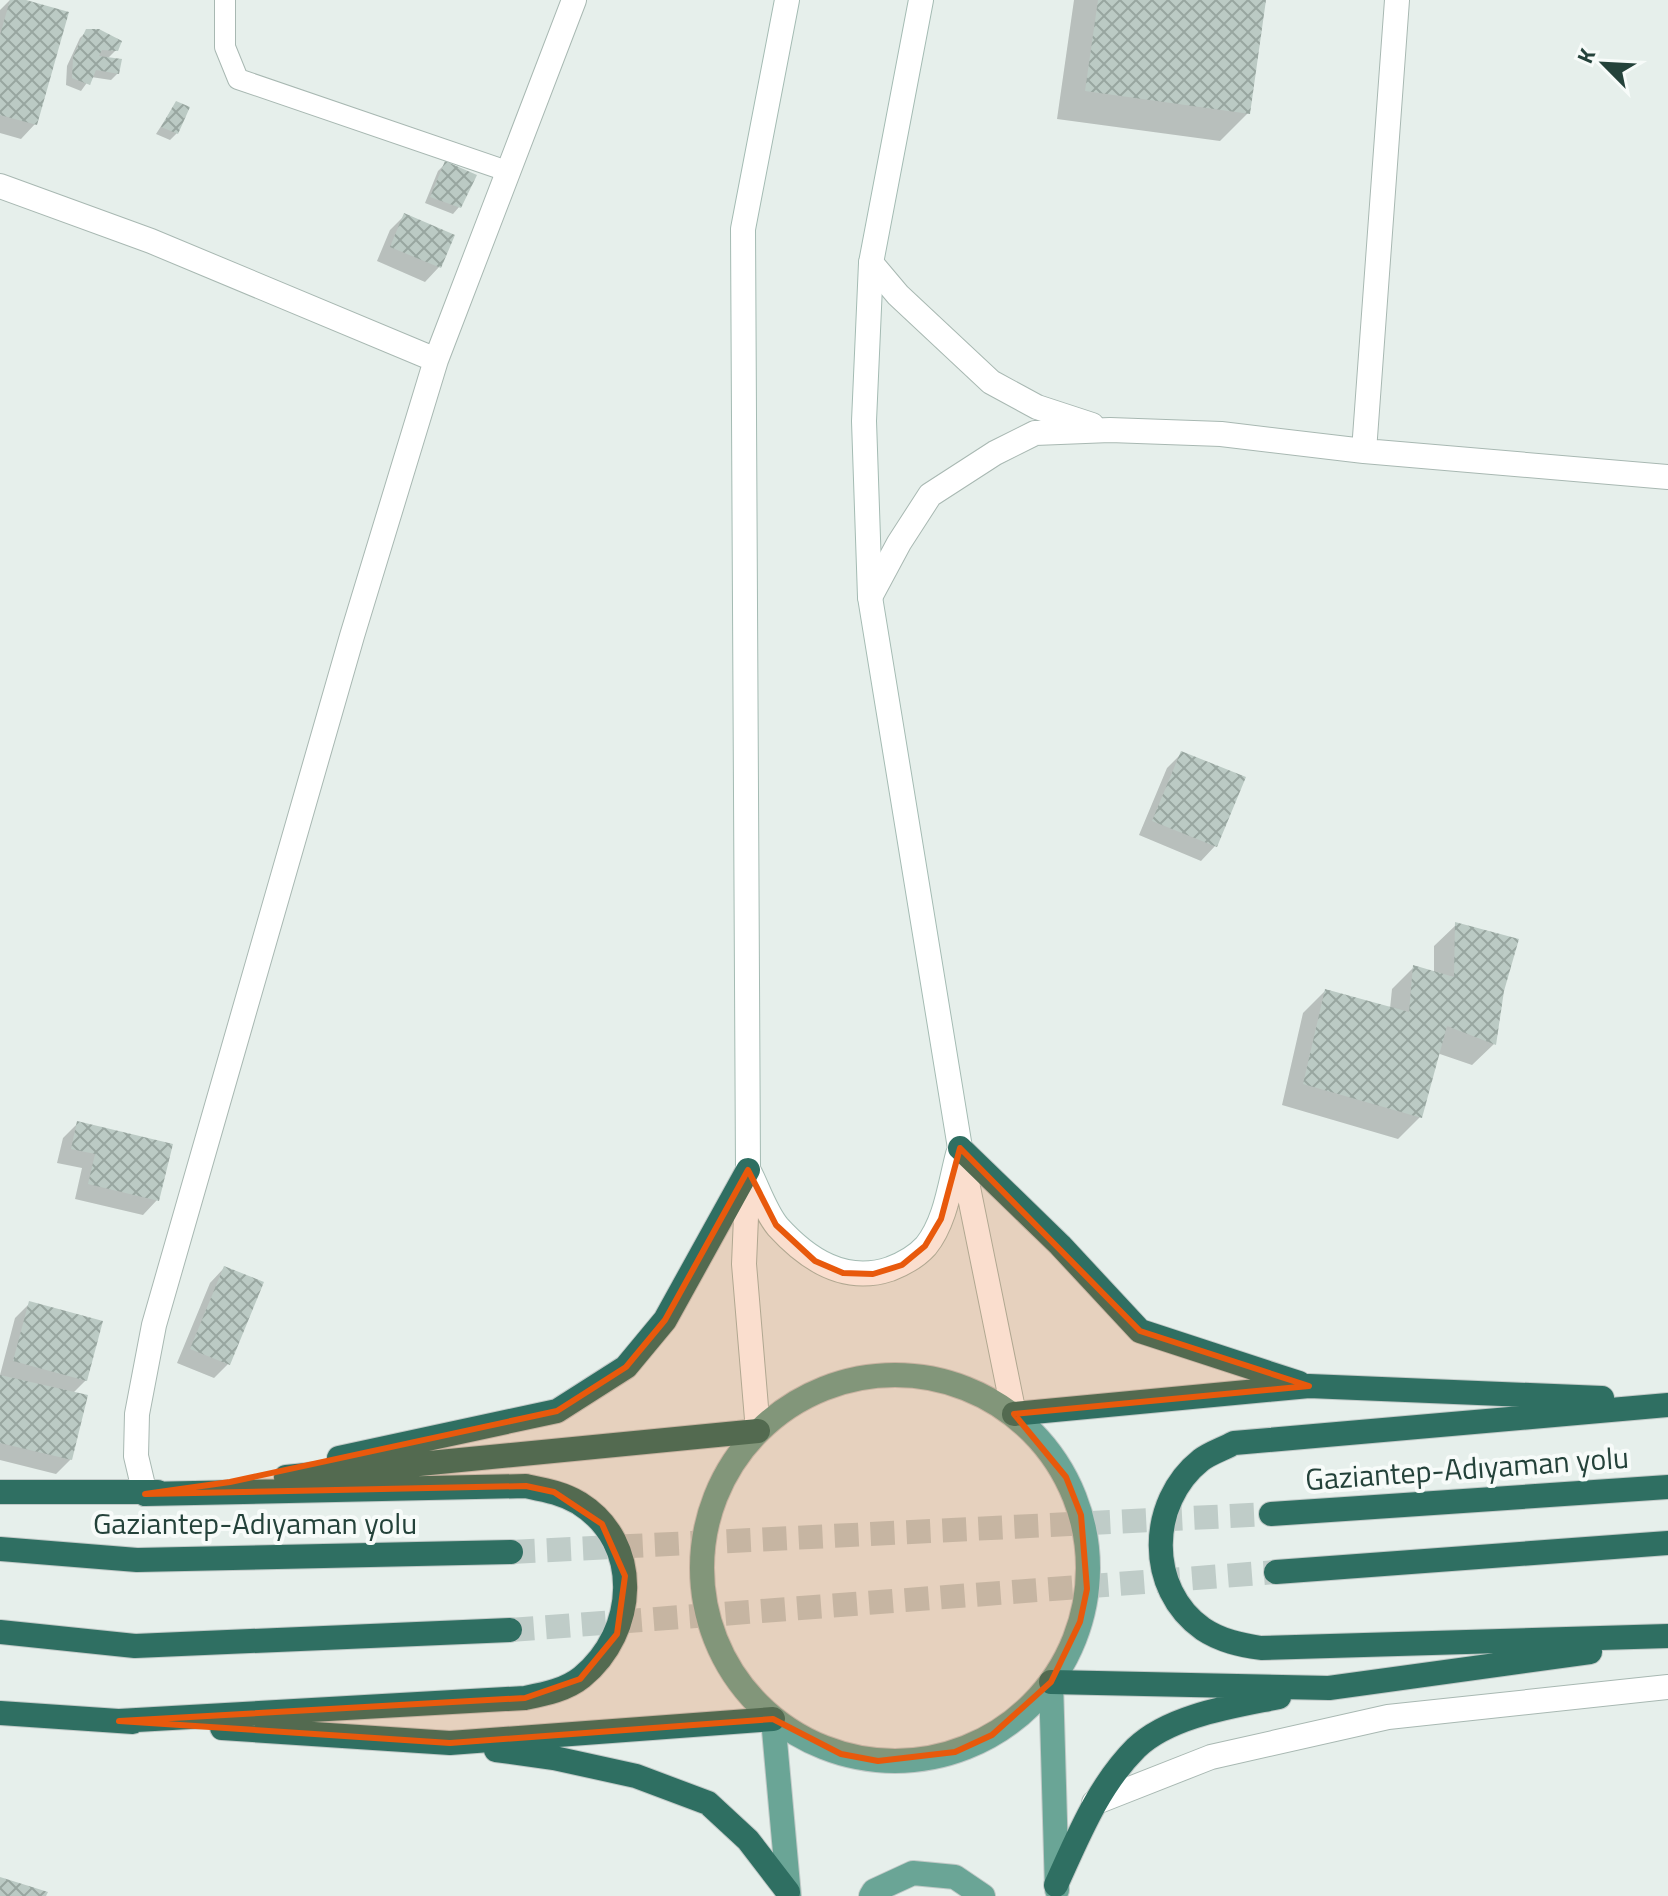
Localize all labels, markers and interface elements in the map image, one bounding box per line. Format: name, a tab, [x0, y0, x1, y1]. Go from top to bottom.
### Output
north arrow	[1564, 24, 1644, 104]
text: K	[1568, 43, 1604, 69]
street label: Gaziantep-Adıyaman yolu	[1304, 1434, 1630, 1502]
street label: Gaziantep-Adıyaman yolu	[93, 1500, 417, 1546]

